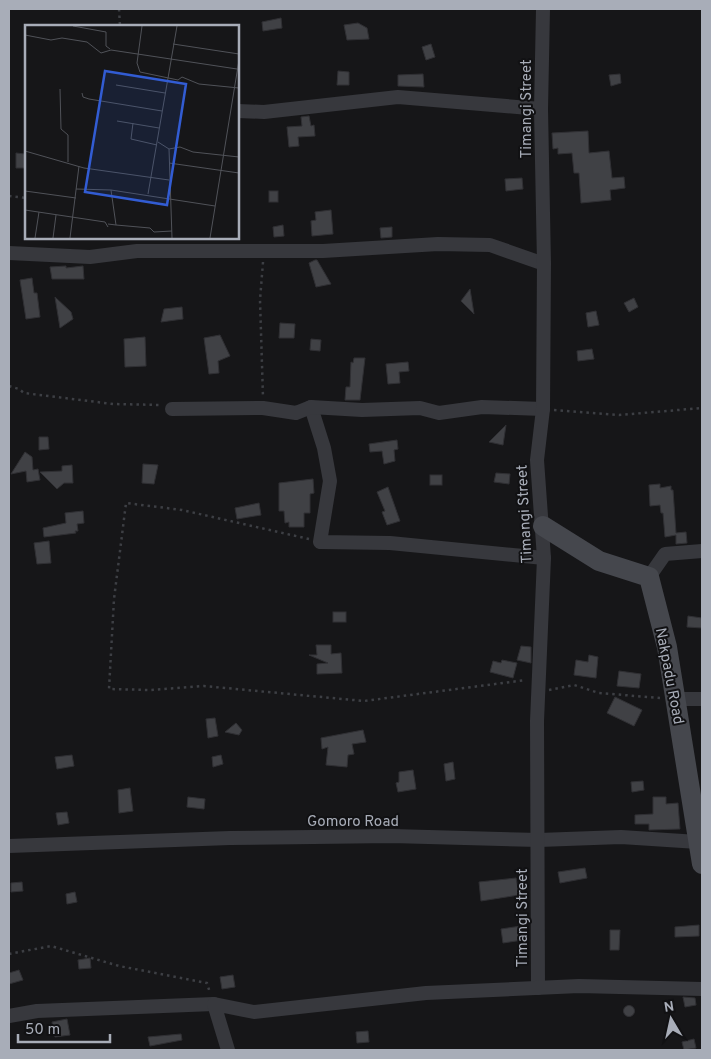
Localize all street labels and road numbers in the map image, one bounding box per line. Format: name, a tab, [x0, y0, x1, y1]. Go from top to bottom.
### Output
street label: Timangi Street	[518, 59, 537, 159]
street label: Timangi Street	[513, 464, 538, 564]
street label: Nakpadu Road	[650, 626, 687, 726]
street label: Gomoro Road	[307, 813, 399, 832]
street label: Timangi Street	[514, 868, 533, 968]

